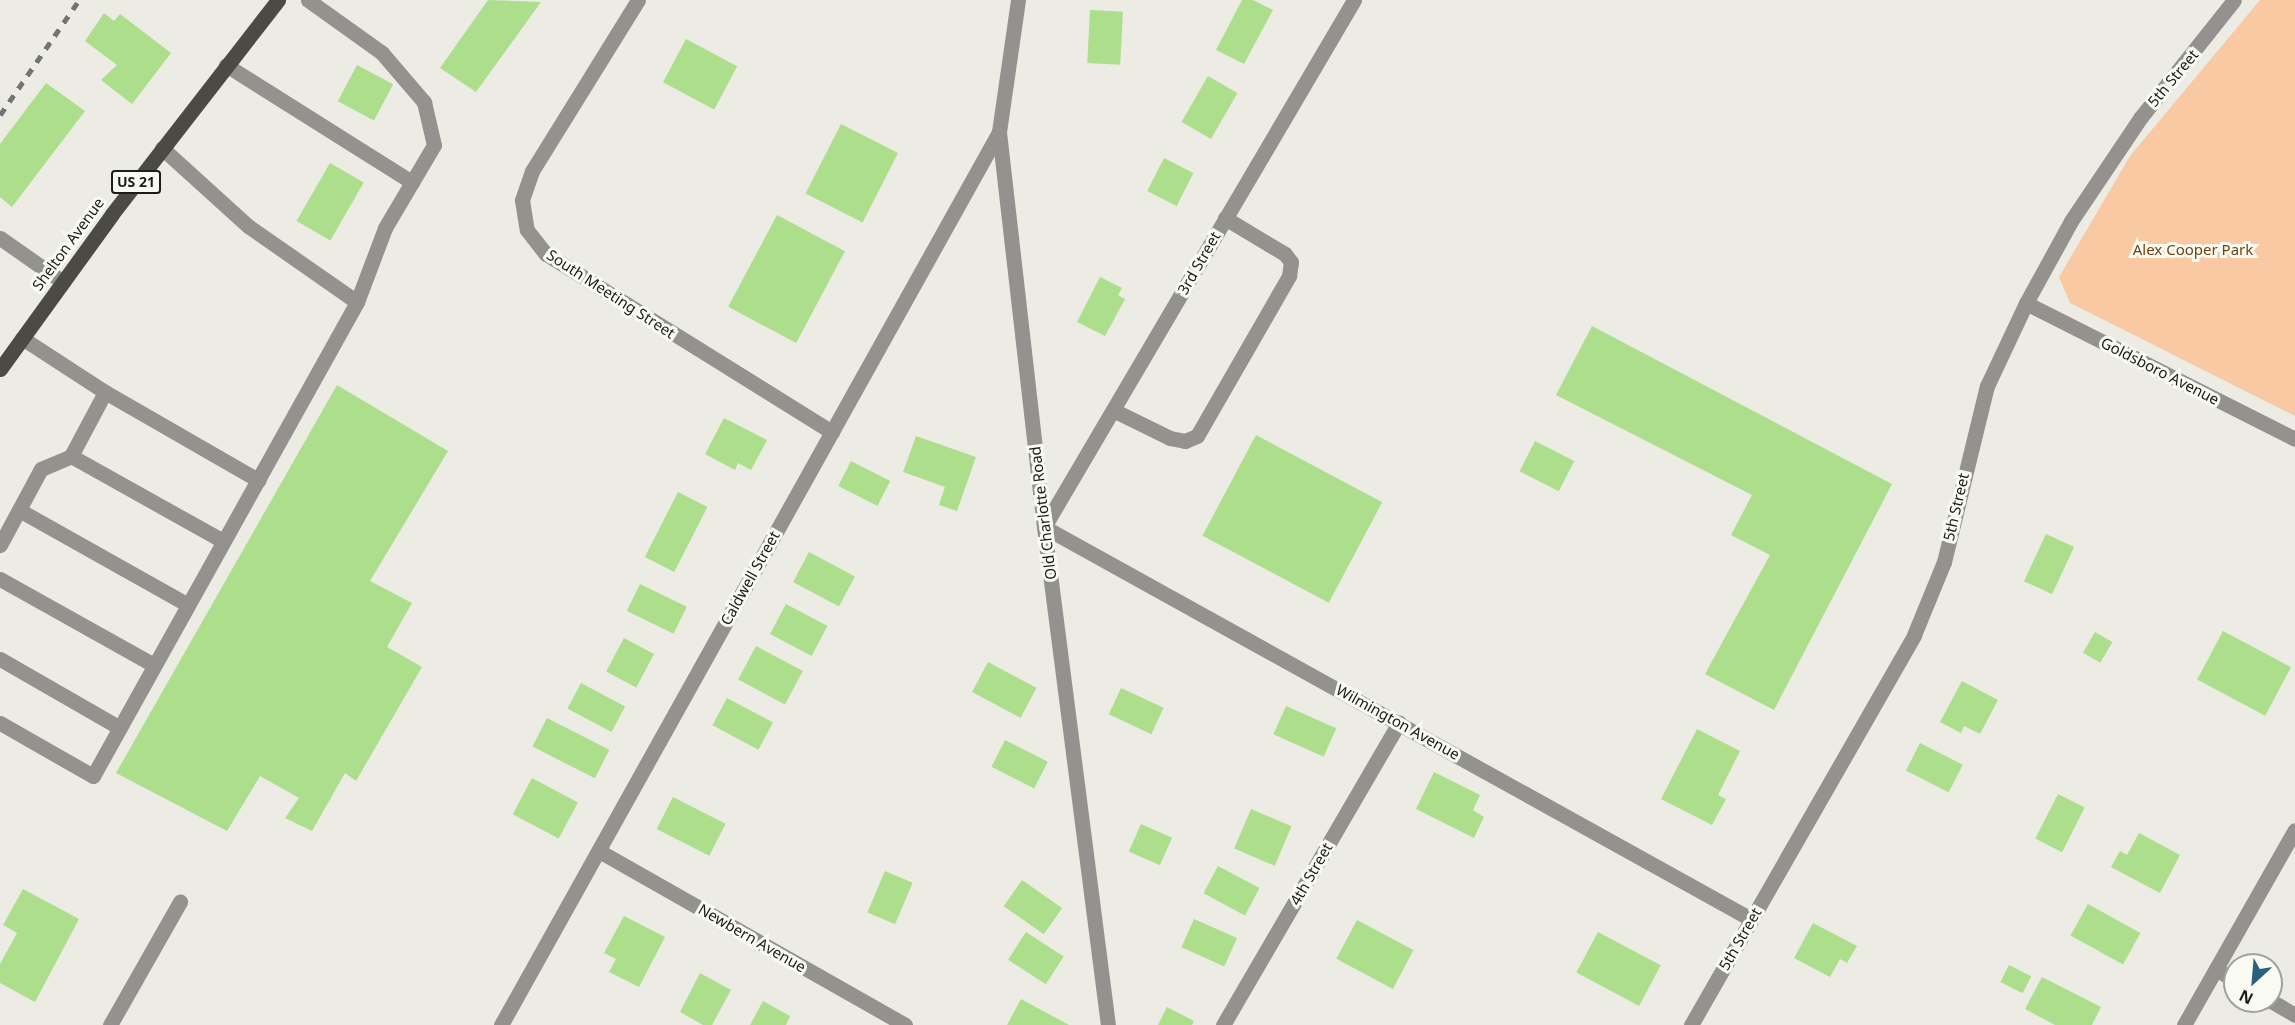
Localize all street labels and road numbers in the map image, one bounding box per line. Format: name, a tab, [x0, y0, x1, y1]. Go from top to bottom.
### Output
street label: 5th Street	[2144, 46, 2202, 110]
road number: US 21	[110, 171, 162, 193]
street label: Shelton Avenue	[28, 194, 108, 294]
street label: 3rd Street	[1174, 228, 1224, 298]
street label: South Meeting Street	[544, 246, 678, 342]
street label: Goldsboro Avenue	[2098, 333, 2222, 409]
street label: Old Charlotte Road	[1026, 445, 1060, 581]
street label: 5th Street	[1939, 471, 1973, 543]
street label: Caldwell Street	[717, 528, 783, 628]
street label: Wilmington Avenue	[1333, 681, 1463, 763]
street label: 4th Street	[1286, 840, 1336, 908]
street label: Newbern Avenue	[695, 900, 809, 976]
street label: 5th Street	[1715, 905, 1765, 973]

